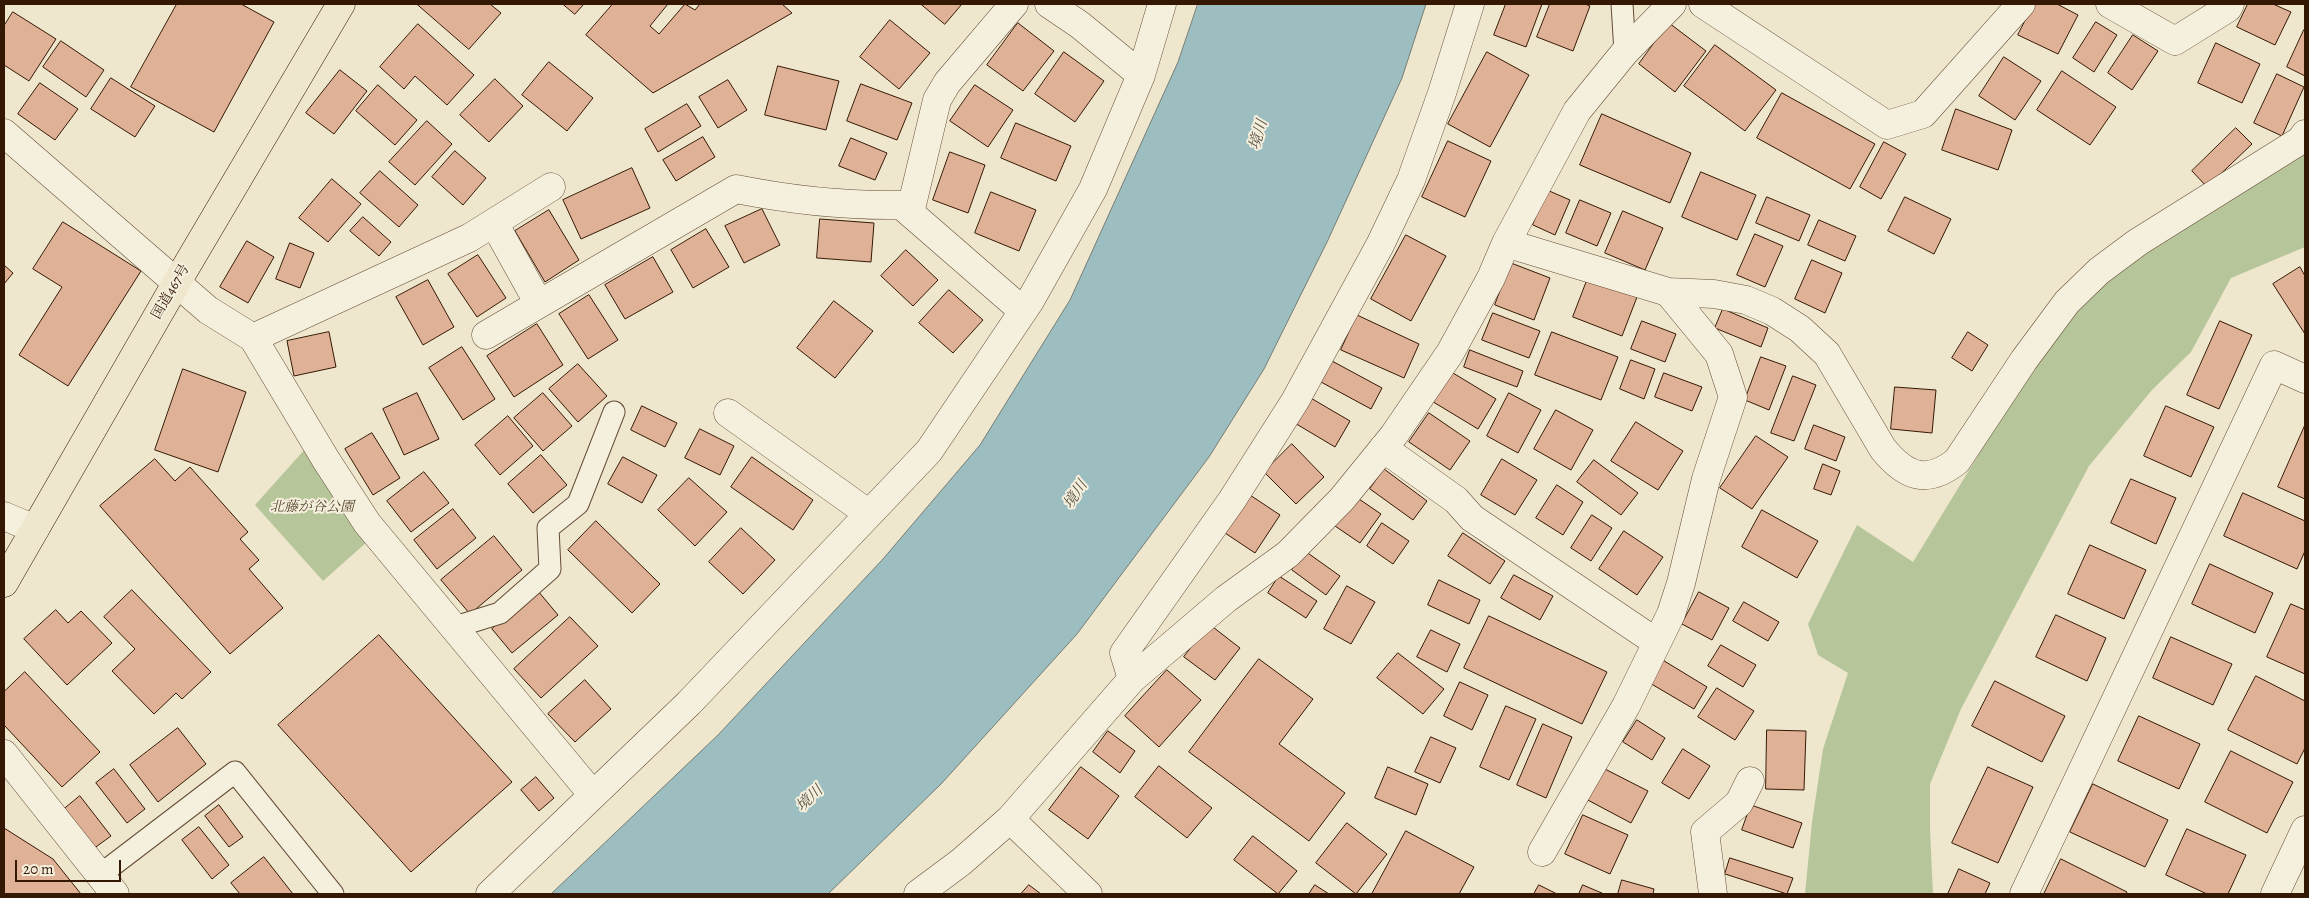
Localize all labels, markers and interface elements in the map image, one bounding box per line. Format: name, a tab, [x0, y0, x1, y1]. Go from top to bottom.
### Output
water label: 境川	[1246, 118, 1272, 152]
street label: 国道467号	[149, 262, 193, 322]
water label: 境川	[1060, 478, 1092, 512]
park label: 北藤が谷公園	[270, 500, 354, 516]
water label: 境川	[793, 782, 827, 816]
scale bar	[18, 850, 124, 882]
text: 20 m	[23, 859, 54, 879]

